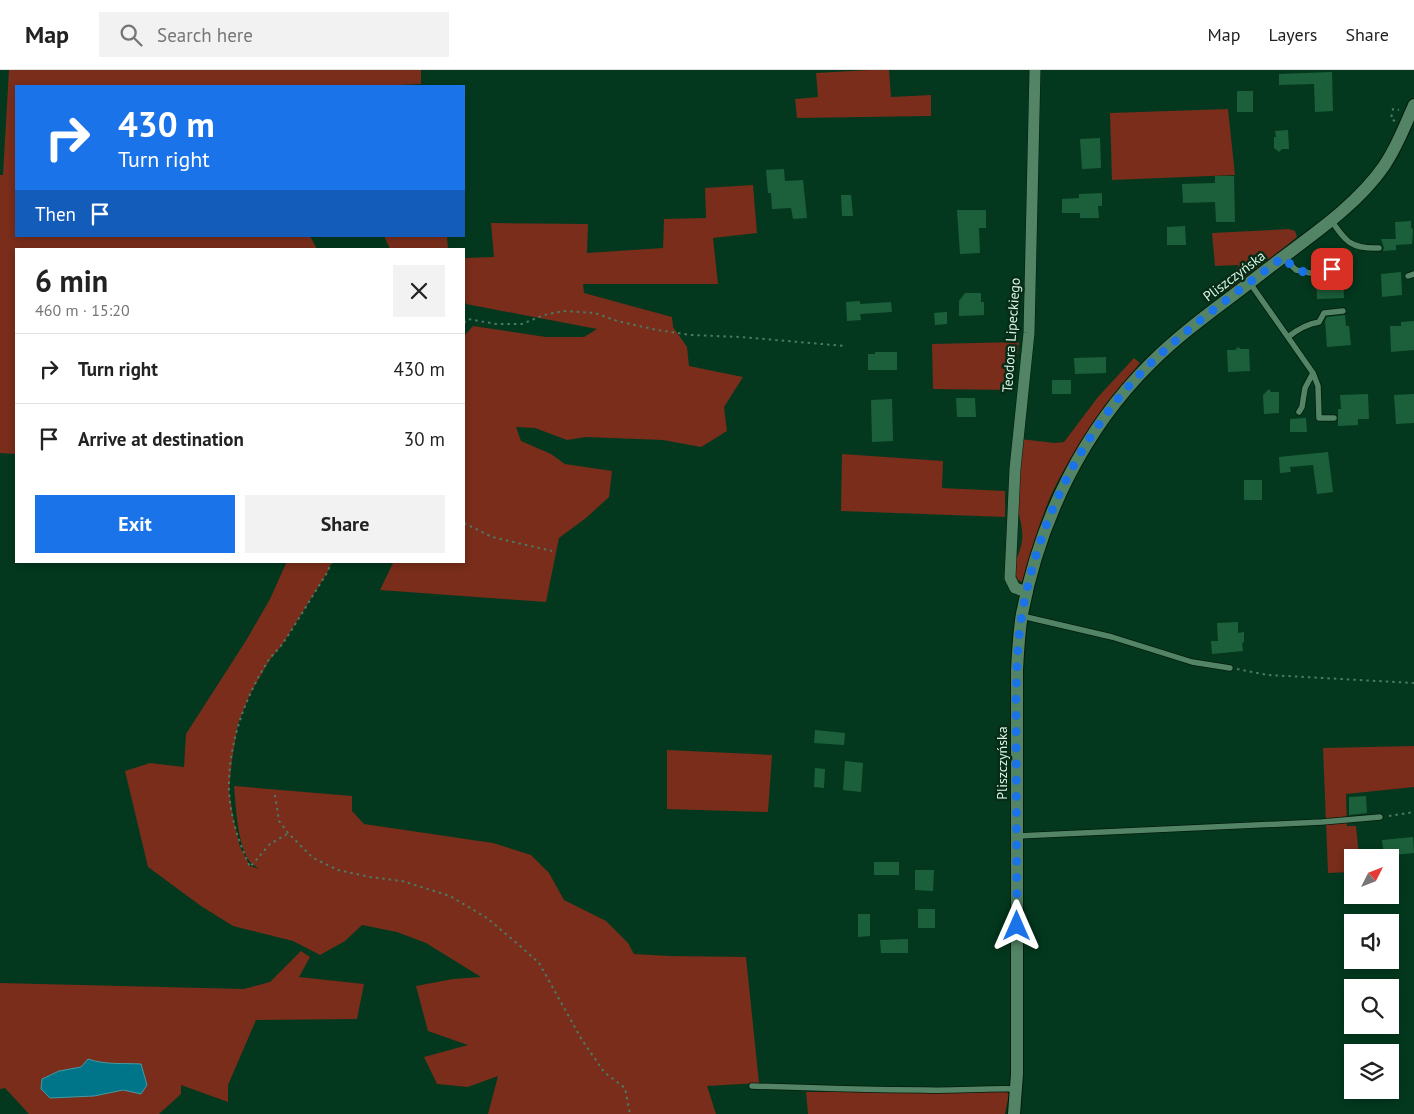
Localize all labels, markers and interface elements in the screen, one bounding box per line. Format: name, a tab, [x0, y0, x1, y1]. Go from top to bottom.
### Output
search box	[99, 12, 449, 57]
text: Map	[25, 19, 69, 50]
icon: search	[117, 21, 145, 49]
text: Search here	[157, 23, 253, 47]
text: Map	[1208, 23, 1240, 46]
text: Layers	[1268, 23, 1317, 46]
text: Share	[1345, 23, 1389, 46]
text: 430 m	[118, 101, 215, 147]
icon: right	[35, 105, 100, 170]
text: Turn right	[118, 145, 210, 173]
icon: arrive	[86, 200, 114, 228]
text: Then	[35, 202, 76, 226]
street label: Pliszczyńska	[1199, 247, 1269, 305]
pin	[1311, 248, 1353, 290]
icon: arrive	[1318, 255, 1346, 283]
text: 6 min	[35, 261, 108, 300]
button: close	[393, 265, 445, 317]
street label: Teodora Lipeckiego	[998, 277, 1024, 393]
text: 460 m · 15:20	[35, 300, 130, 320]
icon: right	[35, 355, 63, 383]
text: Turn right	[78, 357, 158, 381]
text: 430 m	[393, 357, 445, 381]
icon: arrive	[35, 425, 63, 453]
text: Arrive at destination	[78, 427, 244, 451]
text: 30 m	[404, 427, 445, 451]
button: Exit	[35, 495, 235, 553]
button: Share	[245, 495, 445, 553]
street label: Pliszczyńska	[993, 726, 1011, 800]
north arrow	[1344, 849, 1399, 904]
map controls	[1344, 849, 1399, 1099]
position arrow	[990, 899, 1042, 951]
button: sound	[1344, 914, 1399, 969]
button: search	[1344, 979, 1399, 1034]
button: layers	[1344, 1044, 1399, 1099]

